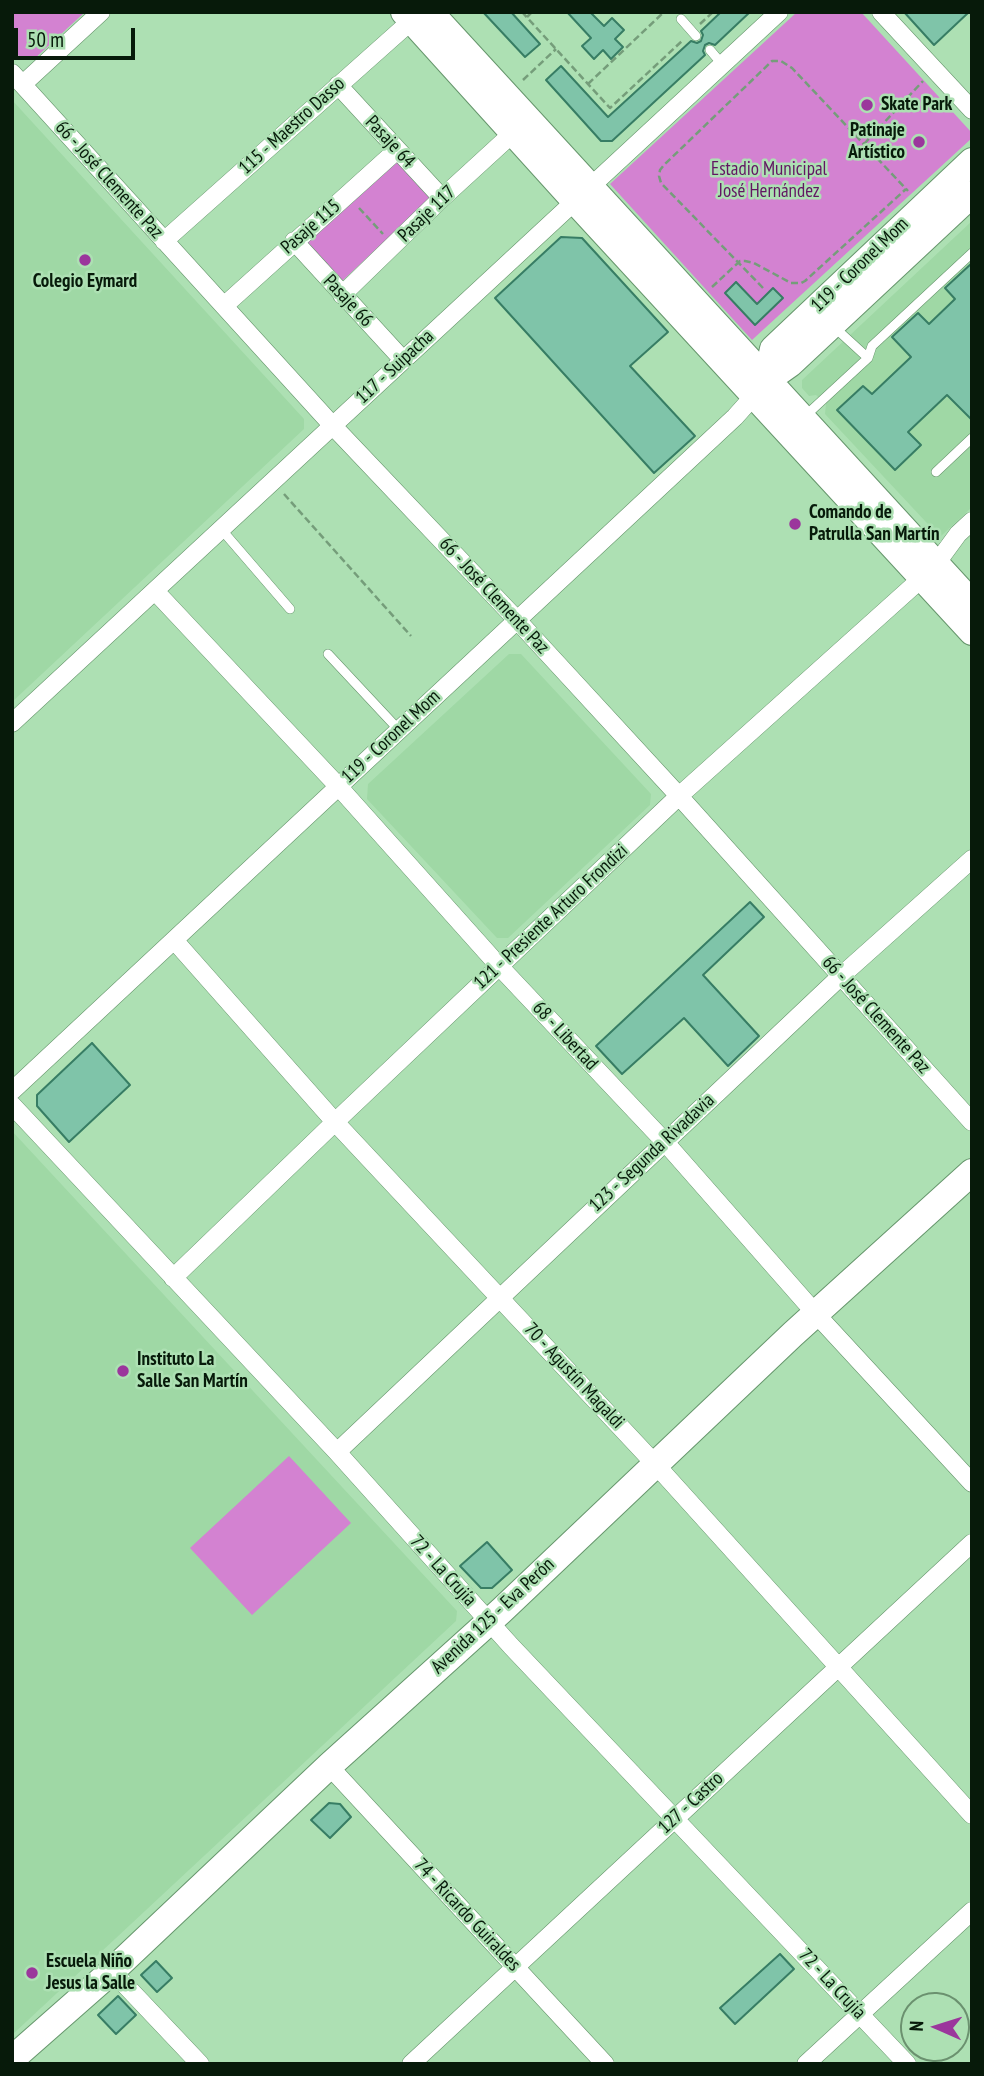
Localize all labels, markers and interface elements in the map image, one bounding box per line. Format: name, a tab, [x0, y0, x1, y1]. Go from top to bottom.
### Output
scale bar	[18, 14, 138, 58]
text: 50 m	[27, 26, 64, 53]
street label: 115 - Maestro Dasso	[234, 73, 350, 179]
place label: Skate Park	[881, 94, 952, 116]
marker: Skate Park	[859, 97, 875, 113]
street label: Pasaje 64	[360, 111, 420, 173]
street label: 66 - José Clemente Paz	[50, 116, 168, 244]
place label: Patinaje Artístico	[848, 120, 905, 164]
marker: Patinaje Artístico	[911, 134, 927, 150]
park label: Estadio Municipal José Hernández	[711, 159, 827, 203]
street label: Pasaje 117	[393, 181, 461, 247]
street label: Pasaje 115	[277, 195, 345, 259]
street label: 119 - Coronel Mom	[807, 213, 913, 317]
marker: Colegio Eymard	[77, 252, 93, 268]
street label: Pasaje 66	[318, 270, 378, 332]
place label: Colegio Eymard	[33, 271, 137, 293]
street label: 117 - Suipacha	[351, 325, 439, 409]
place label: Comando de Patrulla San Martín	[809, 502, 939, 546]
marker: Comando de Patrulla San Martín	[787, 516, 803, 532]
street label: 66 - José Clemente Paz	[434, 533, 554, 659]
street label: 119 - Coronel Mom	[337, 686, 445, 788]
street label: 121 - Presiente Arturo Frondizi	[469, 840, 633, 994]
street label: 66 - José Clemente Paz	[817, 951, 935, 1079]
street label: 68 - Libertad	[528, 997, 602, 1075]
street label: 123 - Segunda Rivadavia	[585, 1089, 719, 1217]
street label: 70 - Agustín Magaldi	[519, 1318, 629, 1434]
place label: Instituto La Salle San Martín	[137, 1349, 248, 1393]
marker: Instituto La Salle San Martín	[115, 1363, 131, 1379]
street label: 72 - La Crujía	[405, 1531, 481, 1611]
street label: Avenida 125 - Eva Perón	[427, 1553, 559, 1679]
street label: 127 - Castro	[654, 1767, 728, 1839]
street label: 74 - Ricardo Guiraldes	[409, 1854, 525, 1976]
street label: 72 - La Crujía	[794, 1944, 870, 2024]
place label: Escuela Niño Jesus la Salle	[46, 1951, 135, 1995]
marker: Escuela Niño Jesus la Salle	[24, 1965, 40, 1981]
north arrow	[900, 1992, 970, 2062]
text: N	[904, 2020, 928, 2032]

